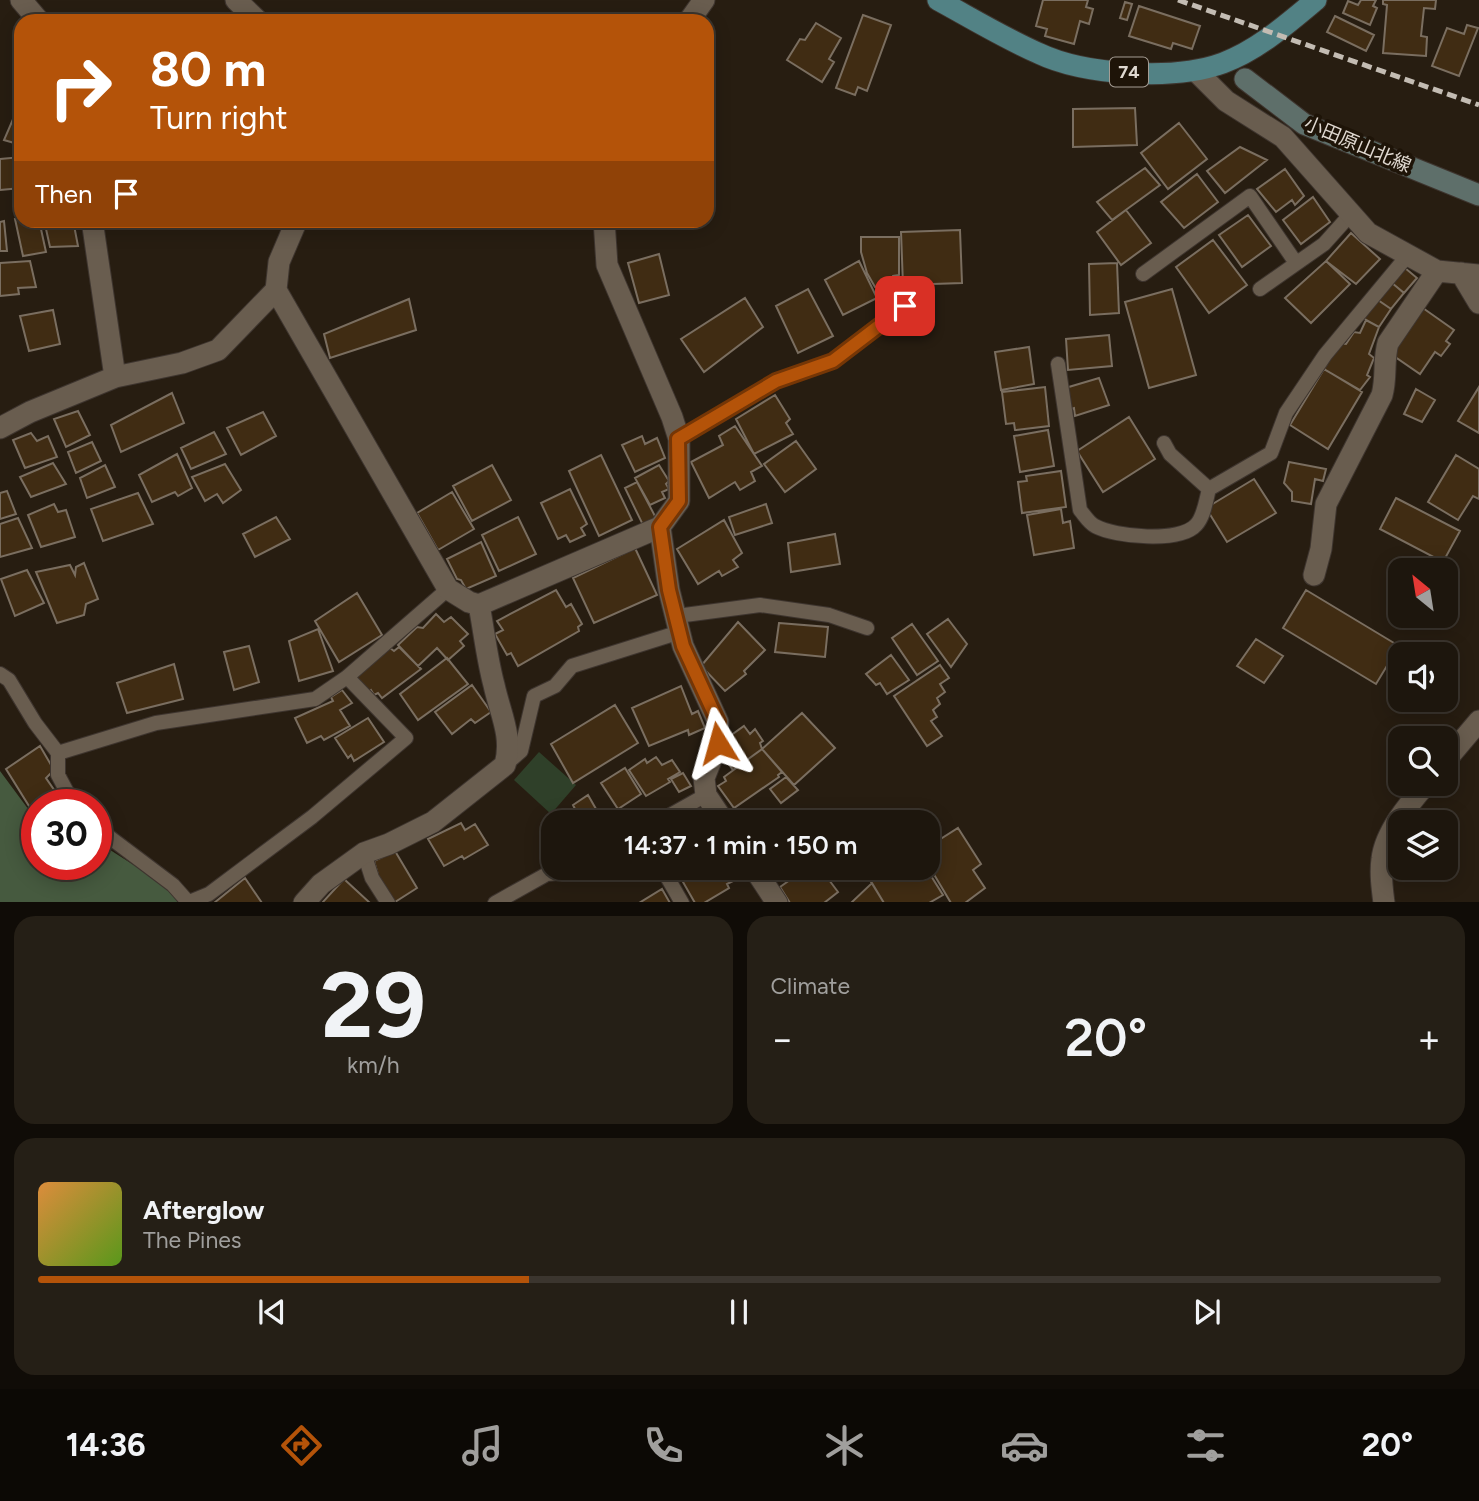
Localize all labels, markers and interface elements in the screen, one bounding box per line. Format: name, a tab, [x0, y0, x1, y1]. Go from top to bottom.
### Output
text: 80 m	[150, 39, 266, 98]
icon: right	[35, 42, 126, 133]
road number: 74	[1110, 58, 1148, 86]
text: Turn right	[150, 99, 288, 137]
street label: 小田原山北線	[1301, 112, 1415, 177]
icon: arrive	[107, 175, 145, 213]
text: Then	[35, 178, 93, 210]
pin	[875, 276, 935, 336]
icon: arrive	[886, 287, 924, 325]
north arrow	[1388, 558, 1458, 628]
map controls	[1388, 558, 1458, 880]
button: sound	[1388, 642, 1458, 712]
position arrow	[681, 706, 755, 780]
button: search	[1388, 726, 1458, 796]
speed limit sign: 30	[21, 789, 112, 880]
button: layers	[1388, 810, 1458, 880]
text: 14:37 · 1 min · 150 m	[624, 829, 857, 861]
text: 29	[321, 951, 426, 1060]
text: Climate	[771, 972, 850, 1000]
text: 20°	[1064, 1007, 1147, 1069]
text: −	[771, 1016, 794, 1062]
text: +	[1417, 1016, 1441, 1062]
text: km/h	[347, 1051, 400, 1079]
text: Afterglow	[143, 1194, 265, 1226]
text: The Pines	[143, 1226, 242, 1254]
icon: previous	[253, 1293, 291, 1331]
icon: pause	[720, 1293, 758, 1331]
icon: next	[1188, 1293, 1226, 1331]
icon: directions	[277, 1421, 326, 1470]
icon: music	[458, 1421, 507, 1470]
icon: phone	[639, 1421, 688, 1470]
icon: climate	[820, 1421, 869, 1470]
icon: car	[1000, 1421, 1049, 1470]
icon: filters	[1181, 1421, 1230, 1470]
text: 14:36	[66, 1426, 146, 1464]
text: 20°	[1362, 1426, 1413, 1464]

